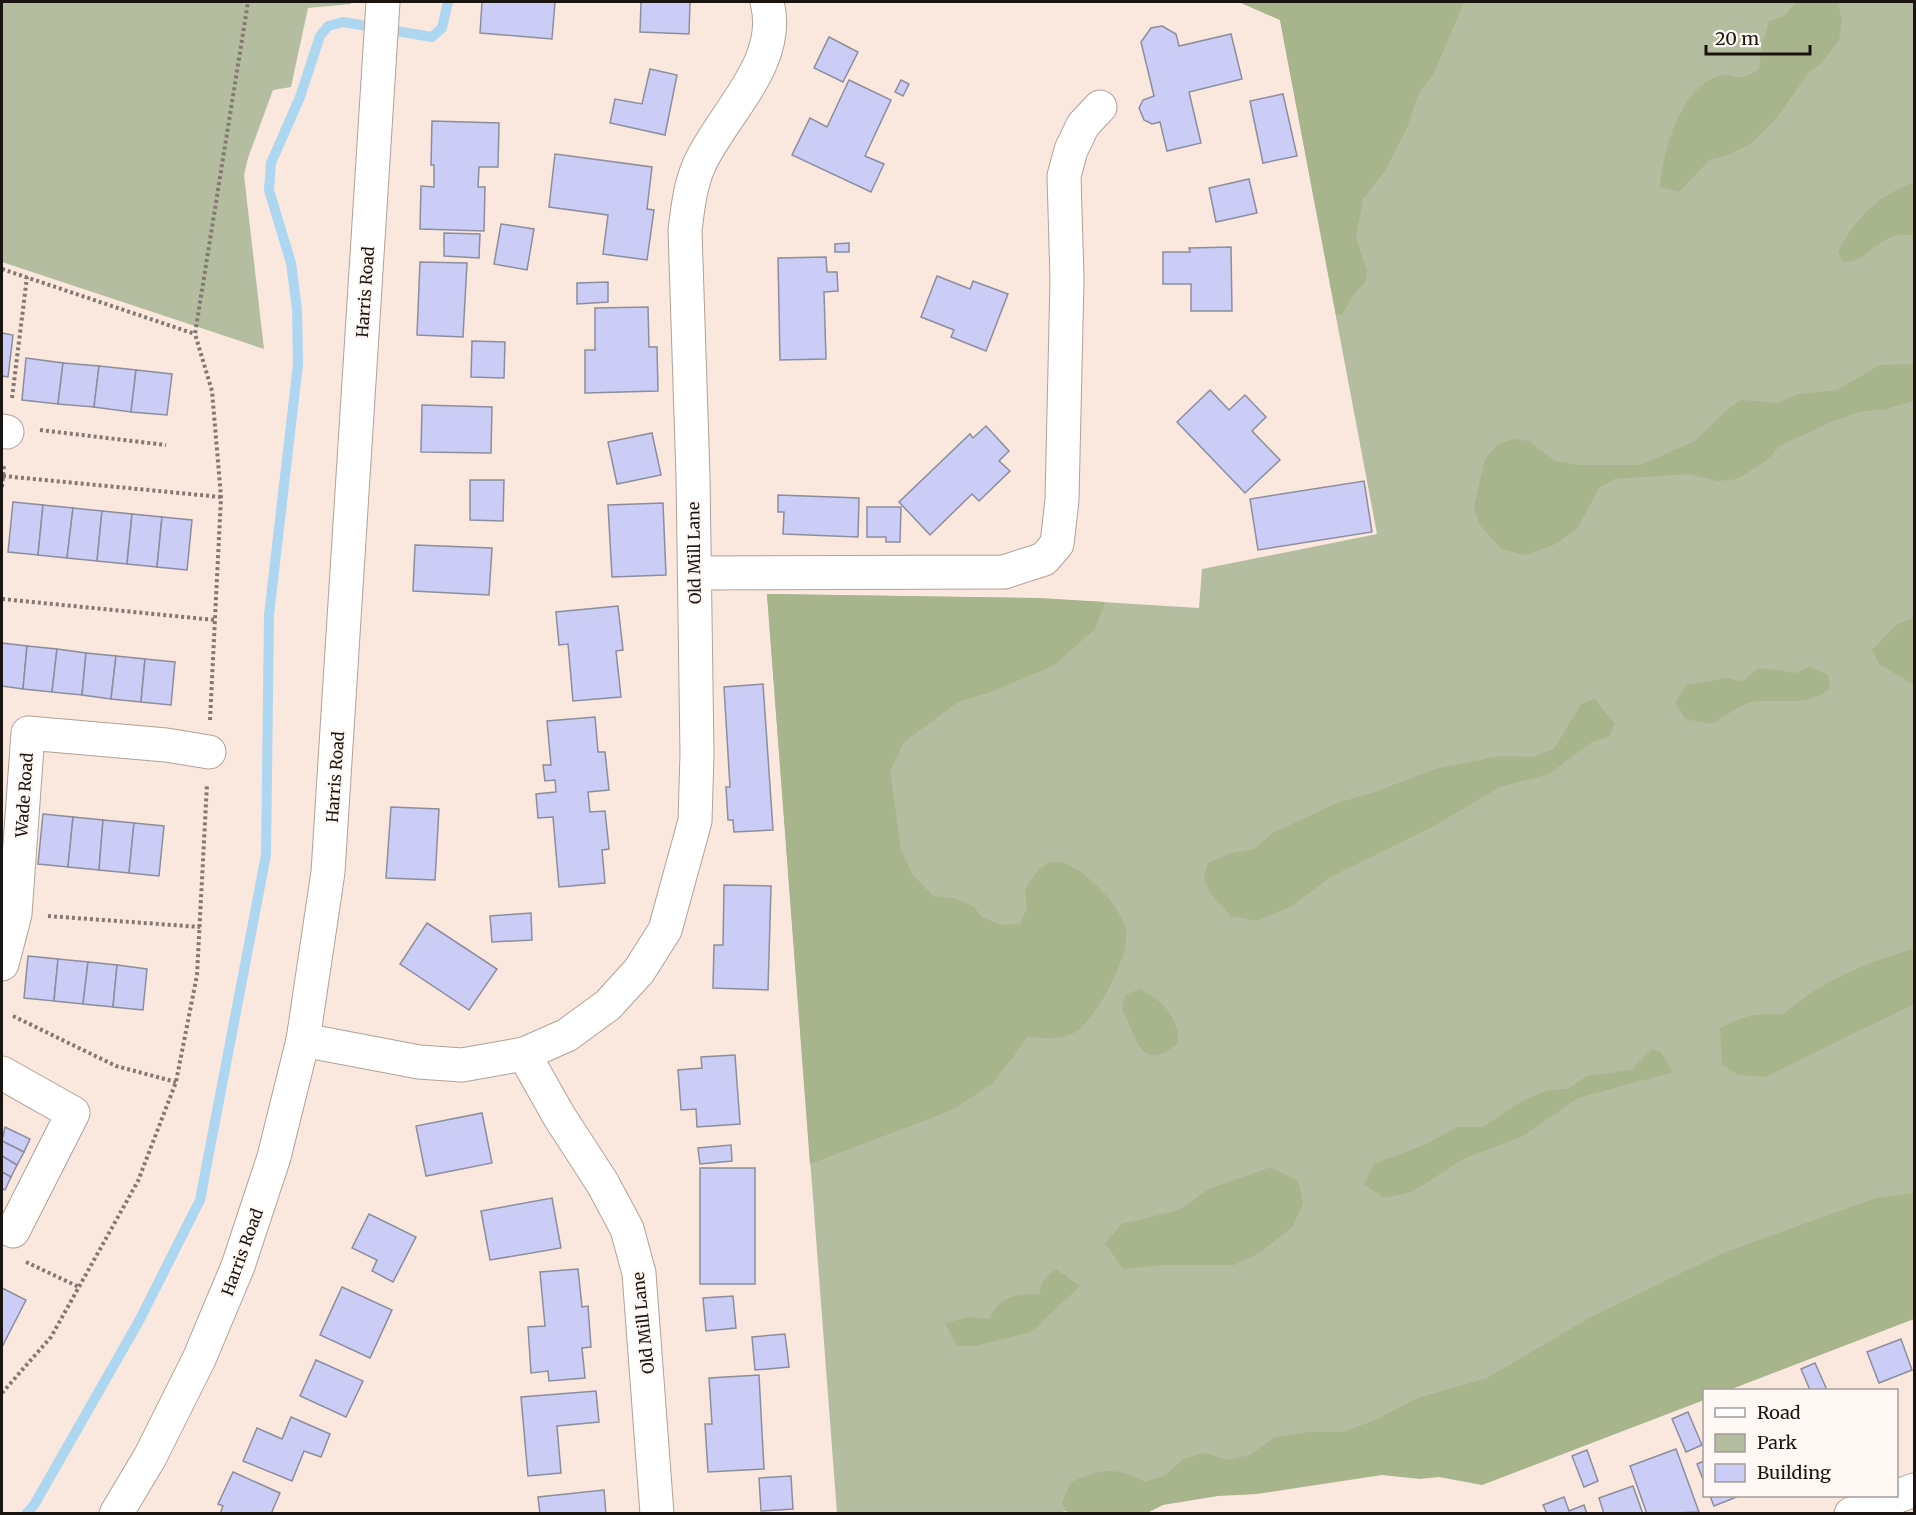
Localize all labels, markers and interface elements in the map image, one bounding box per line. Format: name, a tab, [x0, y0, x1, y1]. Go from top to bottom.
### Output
scale bar	[1706, 18, 1810, 56]
text: 20 m	[1715, 27, 1759, 50]
street label: Harris Road	[352, 245, 378, 338]
street label: Old Mill Lane	[683, 502, 705, 604]
street label: Harris Road	[322, 730, 348, 823]
street label: Wade Road	[11, 752, 37, 839]
street label: Harris Road	[217, 1205, 267, 1298]
street label: Old Mill Lane	[628, 1271, 658, 1375]
legend	[1703, 1389, 1898, 1497]
text: Road	[1757, 1401, 1801, 1424]
text: Park	[1757, 1431, 1798, 1454]
text: Building	[1757, 1461, 1831, 1484]

